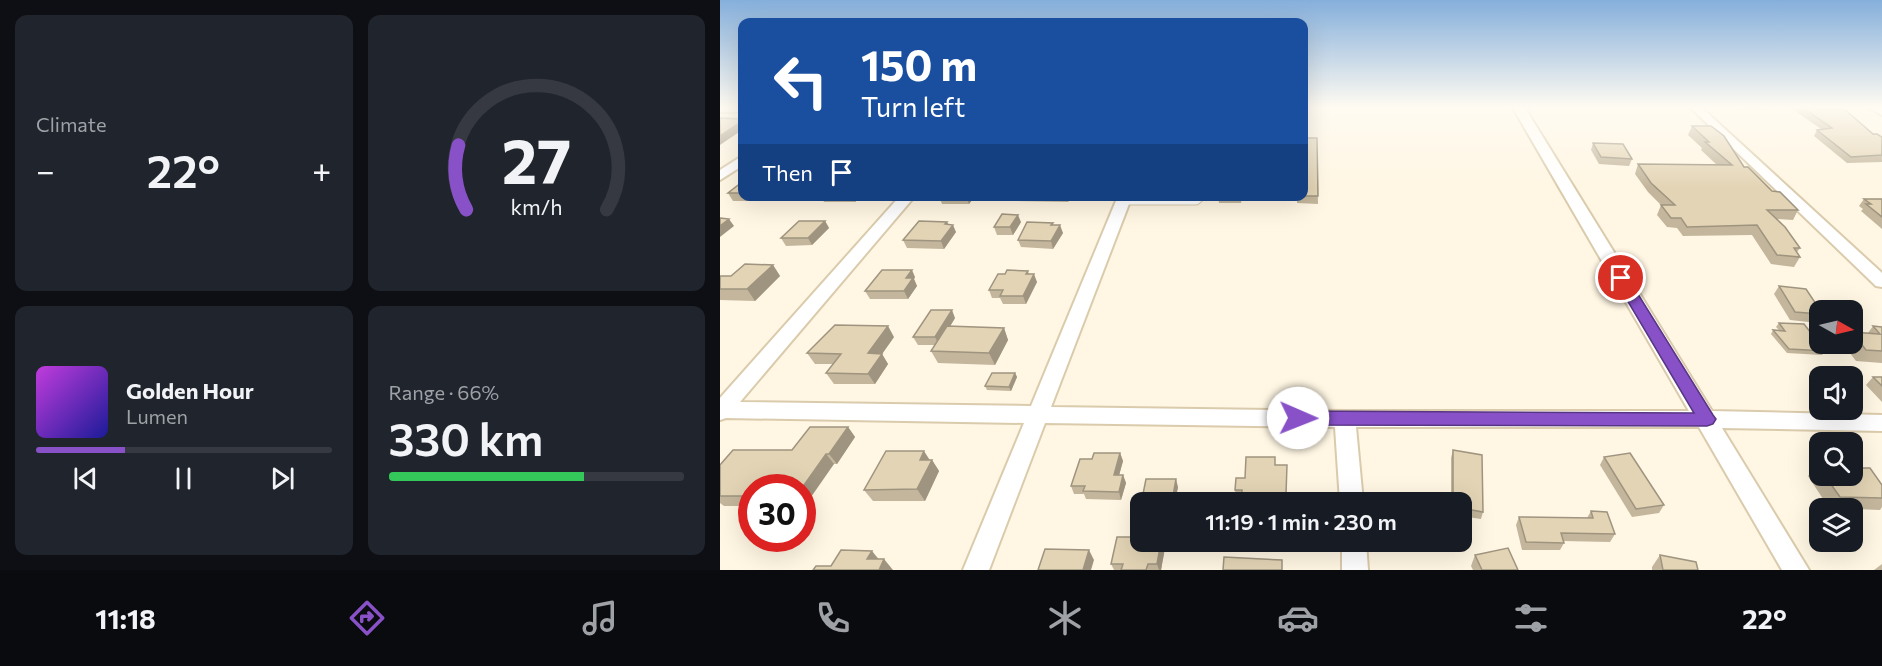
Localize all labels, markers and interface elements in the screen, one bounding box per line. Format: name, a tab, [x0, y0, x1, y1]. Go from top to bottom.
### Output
text: 150 m	[861, 38, 977, 90]
icon: left	[762, 42, 840, 120]
text: Turn left	[861, 90, 965, 123]
text: Climate	[36, 112, 106, 136]
text: 27	[502, 121, 571, 197]
text: 22°	[147, 142, 220, 197]
text: −	[36, 149, 55, 190]
text: +	[312, 149, 332, 190]
icon: arrive	[825, 156, 858, 189]
text: Then	[762, 159, 813, 186]
text: km/h	[510, 193, 562, 219]
pin	[1595, 252, 1646, 303]
icon: arrive	[1604, 261, 1637, 294]
north arrow	[1809, 300, 1863, 354]
map controls	[1809, 300, 1863, 552]
button: sound	[1809, 366, 1863, 420]
text: Golden Hour	[126, 377, 254, 404]
text: Range · 66%	[389, 380, 499, 404]
position arrow	[1266, 386, 1330, 450]
text: Lumen	[126, 404, 188, 428]
text: 330 km	[389, 410, 543, 465]
button: search	[1809, 432, 1863, 486]
icon: previous	[69, 462, 102, 495]
icon: pause	[167, 462, 200, 495]
icon: next	[266, 462, 299, 495]
speed limit sign: 30	[738, 474, 816, 552]
button: layers	[1809, 498, 1863, 552]
text: 11:19 · 1 min · 230 m	[1205, 508, 1397, 535]
icon: directions	[346, 597, 388, 639]
icon: music	[579, 597, 621, 639]
icon: phone	[812, 597, 854, 639]
icon: climate	[1044, 597, 1086, 639]
icon: car	[1277, 597, 1319, 639]
icon: filters	[1510, 597, 1552, 639]
text: 11:18	[95, 602, 156, 635]
text: 22°	[1742, 602, 1787, 635]

